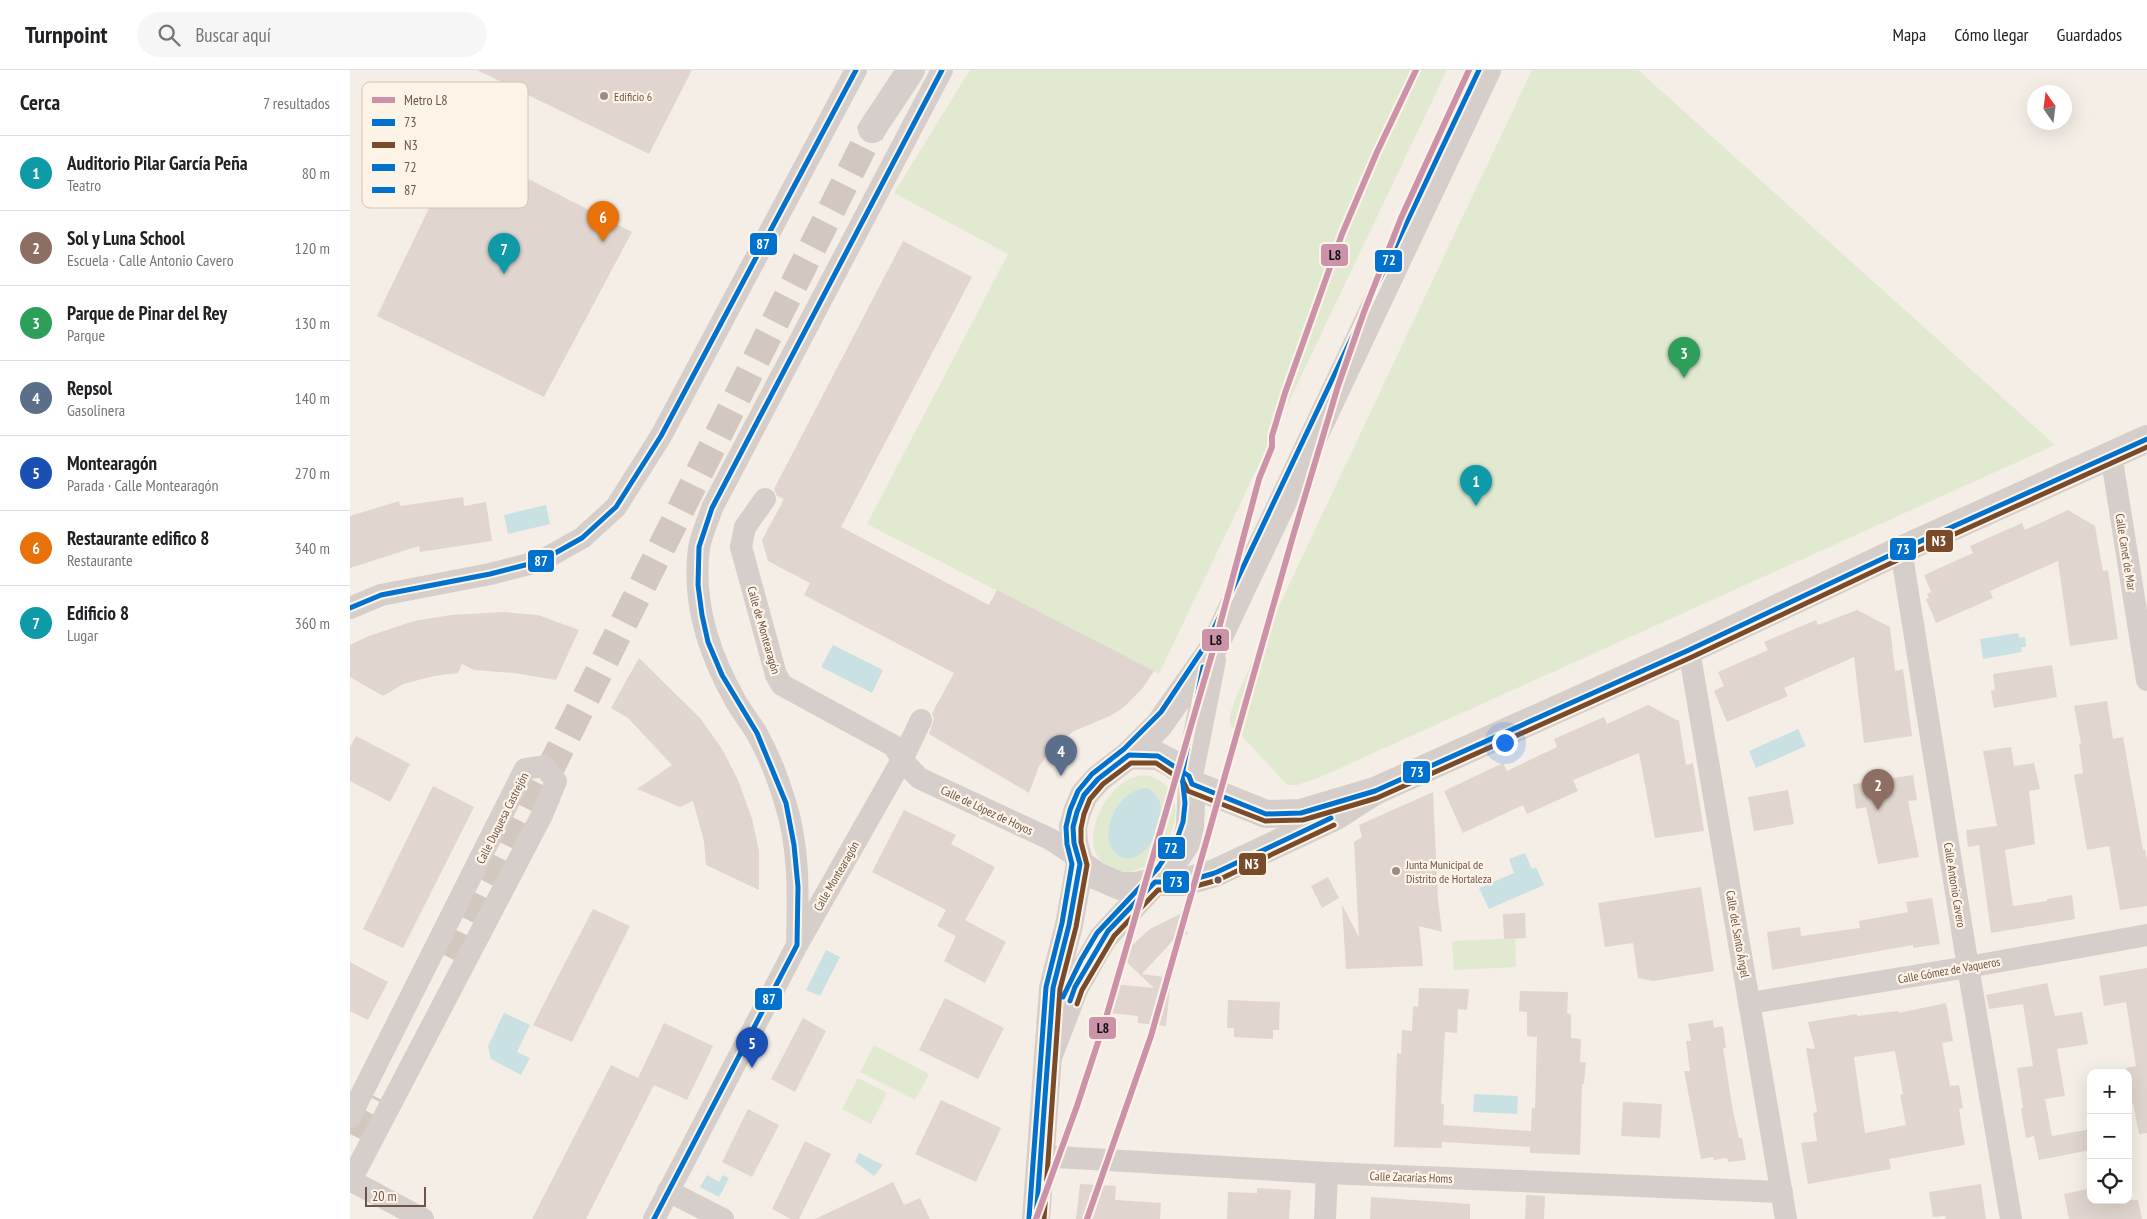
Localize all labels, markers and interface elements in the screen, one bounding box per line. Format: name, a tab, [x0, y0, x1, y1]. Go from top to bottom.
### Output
search box	[137, 12, 487, 57]
text: Turnpoint	[25, 19, 107, 50]
icon: search	[155, 21, 183, 49]
text: Buscar aquí	[195, 23, 271, 47]
text: Mapa	[1892, 23, 1926, 46]
text: Cómo llegar	[1954, 23, 2029, 46]
text: Guardados	[2057, 23, 2122, 46]
legend	[362, 82, 528, 208]
north arrow	[2027, 85, 2072, 130]
text: Cerca	[20, 89, 60, 116]
place label: Edificio 6	[614, 89, 652, 104]
marker: Edificio 6	[598, 90, 610, 102]
text: Metro L8	[404, 91, 448, 109]
text: 7 resultados	[263, 93, 330, 113]
text: 73	[404, 113, 417, 131]
text: N3	[404, 136, 418, 154]
text: Auditorio Pilar García Peña	[67, 151, 248, 175]
text: 72	[404, 158, 417, 176]
text: 1	[32, 163, 40, 183]
text: 80 m	[302, 163, 330, 183]
text: Teatro	[67, 175, 101, 195]
text: 87	[404, 181, 417, 199]
pin: 6	[587, 201, 619, 242]
text: Sol y Luna School	[67, 226, 185, 250]
line badge: 87	[749, 232, 778, 256]
pin: 7	[488, 233, 520, 274]
text: 87	[756, 235, 770, 253]
text: 2	[32, 238, 40, 258]
text: 120 m	[295, 238, 330, 258]
line badge: L8	[1320, 243, 1349, 267]
text: L8	[1329, 246, 1341, 264]
line badge: 72	[1374, 249, 1403, 273]
text: Escuela · Calle Antonio Cavero	[67, 250, 234, 270]
text: 72	[1382, 251, 1396, 269]
text: Parque de Pinar del Rey	[67, 301, 227, 325]
text: 3	[32, 313, 40, 333]
text: 130 m	[295, 313, 330, 333]
text: Parque	[67, 325, 105, 345]
pin: 3	[1668, 337, 1700, 378]
text: Repsol	[67, 376, 112, 400]
text: 4	[32, 388, 40, 408]
text: 140 m	[295, 388, 330, 408]
text: Gasolinera	[67, 400, 125, 420]
text: Montearagón	[67, 451, 157, 475]
text: 5	[32, 463, 40, 483]
text: 270 m	[295, 463, 330, 483]
pin: 1	[1460, 465, 1492, 506]
text: Parada · Calle Montearagón	[67, 475, 219, 495]
street label: Calle Canet de Mar	[2113, 512, 2140, 592]
text: Restaurante edifico 8	[67, 526, 209, 550]
line badge: N3	[1925, 529, 1954, 553]
text: N3	[1932, 532, 1946, 550]
line badge: 73	[1889, 537, 1917, 561]
text: 6	[32, 538, 40, 558]
text: 340 m	[295, 538, 330, 558]
text: 73	[1896, 540, 1910, 558]
line badge: 87	[527, 549, 555, 573]
text: Restaurante	[67, 550, 133, 570]
text: 87	[534, 552, 548, 570]
street label: Calle de Montearagón	[744, 584, 784, 676]
text: Edificio 8	[67, 601, 129, 625]
text: 7	[32, 613, 40, 633]
text: 360 m	[295, 613, 330, 633]
text: Lugar	[67, 625, 98, 645]
line badge: L8	[1201, 628, 1230, 652]
text: L8	[1210, 631, 1222, 649]
your location	[1492, 730, 1518, 756]
pin: 4	[1045, 735, 1077, 776]
line badge: 73	[1402, 760, 1431, 784]
text: 73	[1410, 763, 1424, 781]
pin: 2	[1862, 769, 1894, 810]
street label: Calle Duquesa Castrejón	[473, 770, 531, 866]
street label: Calle de López de Hoyos	[938, 782, 1036, 838]
line badge: 72	[1157, 836, 1186, 860]
street label: Calle Montearagón	[810, 838, 862, 914]
text: 72	[1164, 839, 1178, 857]
street label: Calle Antonio Cavero	[1941, 841, 1969, 929]
line badge: N3	[1238, 852, 1267, 876]
text: N3	[1245, 855, 1259, 873]
place label: Junta Municipal de Distrito de Hortaleza	[1405, 857, 1492, 886]
marker: Junta Municipal de Distrito de Hortaleza	[1390, 865, 1402, 877]
line badge: 73	[1162, 870, 1190, 894]
text: 73	[1169, 873, 1183, 891]
unlabelled marker	[1213, 875, 1223, 885]
street label: Calle del Santo Ángel	[1723, 889, 1753, 979]
street label: Calle Gómez de Vaqueros	[1897, 954, 2001, 986]
line badge: 87	[754, 987, 783, 1011]
text: 87	[762, 990, 776, 1008]
line badge: L8	[1088, 1016, 1117, 1040]
text: L8	[1097, 1019, 1109, 1037]
pin: 5	[736, 1027, 768, 1068]
map controls	[2087, 1069, 2132, 1204]
button: +	[2087, 1069, 2132, 1114]
button: −	[2087, 1114, 2132, 1159]
button: locate	[2087, 1159, 2132, 1204]
street label: Calle Zacarías Homs	[1369, 1168, 1453, 1186]
scale bar	[365, 1184, 426, 1207]
text: 20 m	[372, 1187, 397, 1205]

